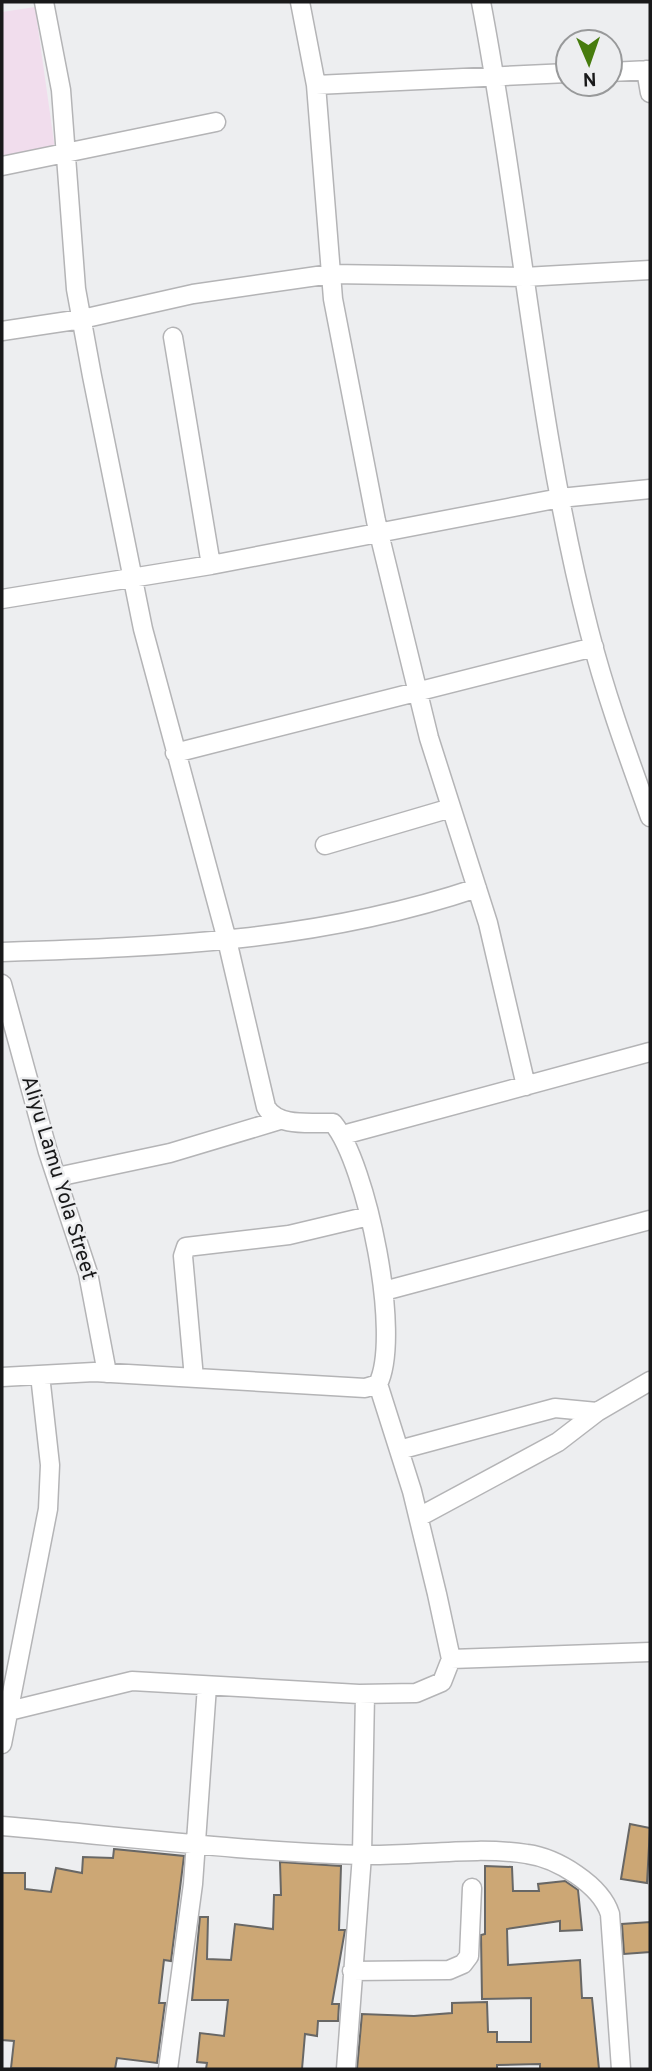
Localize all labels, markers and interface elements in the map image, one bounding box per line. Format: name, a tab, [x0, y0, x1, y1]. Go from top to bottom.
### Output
north arrow	[554, 28, 624, 98]
text: N	[582, 66, 597, 90]
street label: Aliyu Lamu Yola Street	[14, 1073, 102, 1283]

